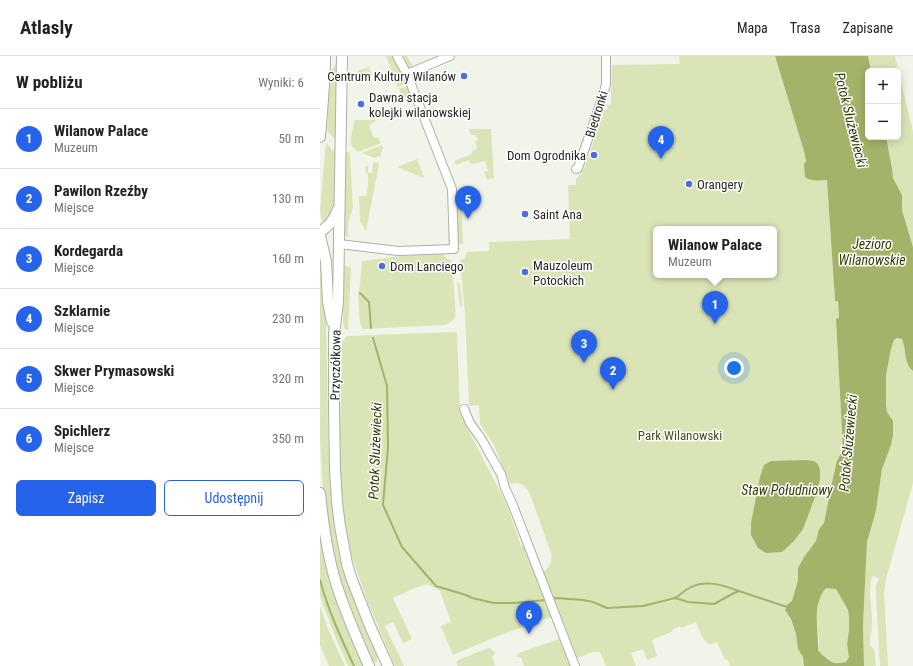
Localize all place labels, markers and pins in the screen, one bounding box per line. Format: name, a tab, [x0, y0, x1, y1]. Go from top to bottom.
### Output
place label: Centrum Kultury Wilanów	[327, 69, 457, 84]
marker: Centrum Kultury Wilanów	[459, 71, 469, 81]
place label: Dawna stacja kolejki wilanowskiej	[369, 90, 471, 120]
marker: Dawna stacja kolejki wilanowskiej	[356, 99, 366, 109]
pin: 4	[648, 126, 674, 159]
place label: Dom Ogrodnika	[507, 148, 586, 163]
marker: Dom Ogrodnika	[589, 150, 599, 160]
place label: Orangery	[697, 177, 744, 192]
marker: Orangery	[684, 179, 694, 189]
pin: 5	[455, 186, 481, 219]
place label: Saint Ana	[533, 207, 582, 222]
marker: Saint Ana	[520, 209, 530, 219]
place label: Mauzoleum Potockich	[533, 258, 593, 288]
place label: Dom Lanciego	[390, 259, 463, 274]
marker: Dom Lanciego	[377, 261, 387, 271]
marker: Mauzoleum Potockich	[520, 267, 530, 277]
pin: 1	[702, 291, 728, 324]
pin: 3	[571, 330, 597, 363]
pin: 2	[600, 357, 626, 390]
pin: 6	[516, 601, 542, 634]

